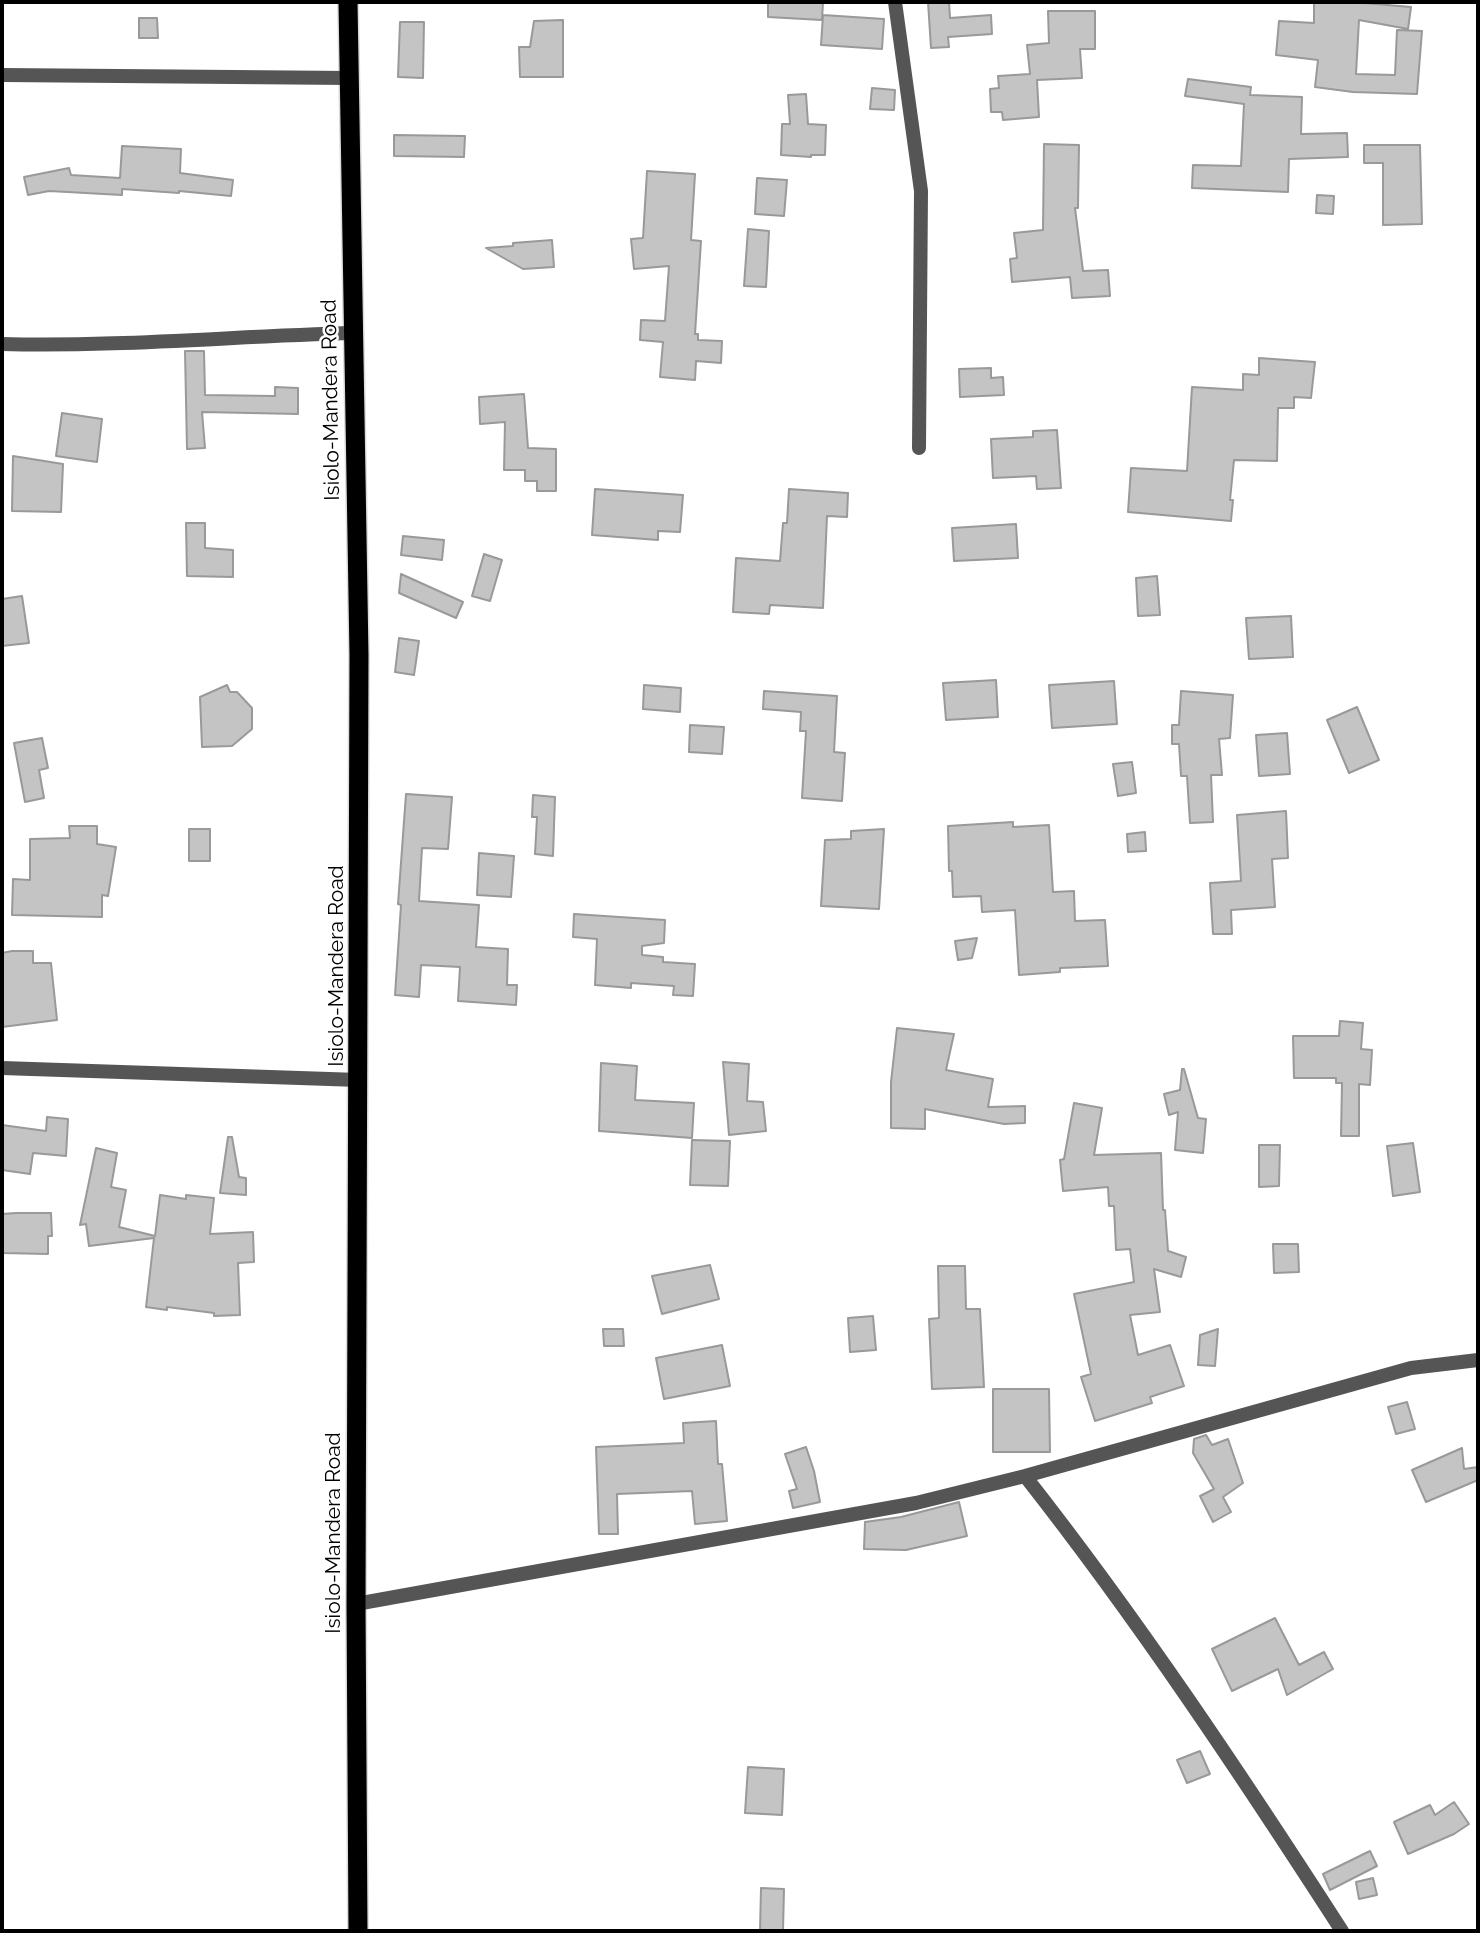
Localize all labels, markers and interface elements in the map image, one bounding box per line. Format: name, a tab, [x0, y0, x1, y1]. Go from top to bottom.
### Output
street label: Isiolo-Mandera Road	[317, 299, 345, 501]
street label: Isiolo-Mandera Road	[324, 865, 350, 1067]
street label: Isiolo-Mandera Road	[321, 1432, 347, 1634]

